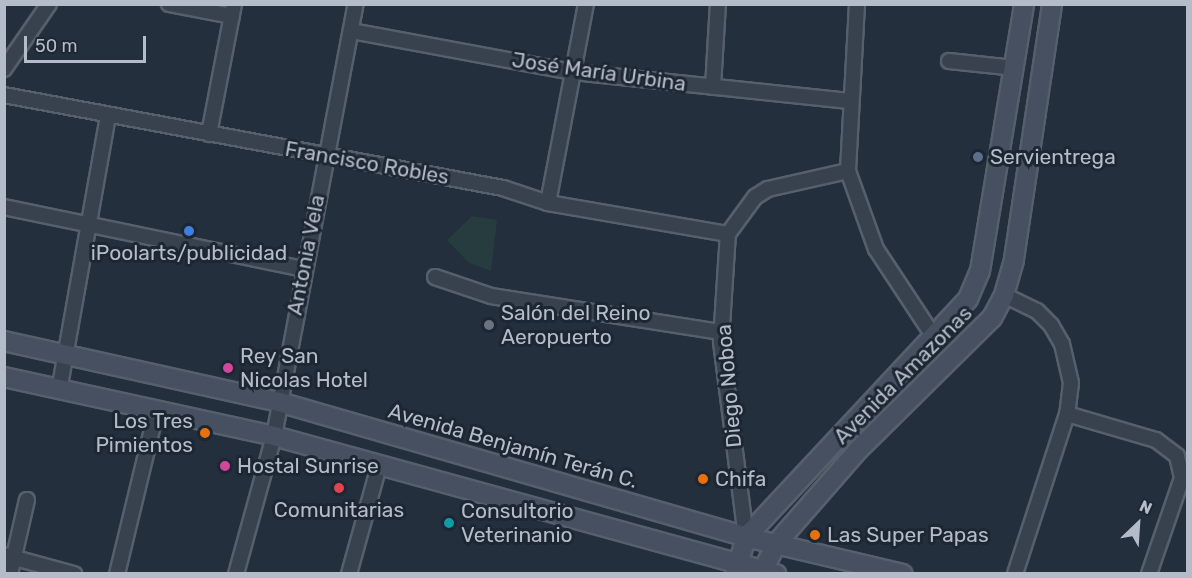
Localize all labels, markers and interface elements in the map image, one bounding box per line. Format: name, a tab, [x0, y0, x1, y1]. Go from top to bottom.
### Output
scale bar	[27, 24, 148, 62]
text: 50 m	[35, 35, 78, 57]
street label: José María Urbina	[510, 47, 688, 97]
street label: Francisco Robles	[283, 136, 451, 190]
place label: Servientrega	[990, 144, 1116, 170]
marker: Servientrega	[971, 150, 985, 164]
street label: Antonia Vela	[282, 192, 330, 318]
marker: iPoolarts/publicidad	[182, 224, 196, 238]
place label: iPoolarts/publicidad	[91, 240, 287, 266]
place label: Salón del Reino Aeropuerto	[501, 300, 650, 350]
street label: Avenida Amazonas	[829, 301, 977, 449]
marker: Salón del Reino Aeropuerto	[482, 318, 496, 332]
street label: Diego Noboa	[711, 323, 747, 449]
place label: Rey San Nicolas Hotel	[240, 343, 368, 393]
marker: Rey San Nicolas Hotel	[221, 361, 235, 375]
street label: Avenida Benjamín Terán C.	[385, 398, 641, 494]
place label: Los Tres Pimientos	[95, 408, 193, 458]
marker: Los Tres Pimientos	[198, 426, 212, 440]
place label: Hostal Sunrise	[237, 453, 379, 479]
marker: Hostal Sunrise	[218, 459, 232, 473]
place label: Chifa	[715, 466, 766, 492]
marker: Chifa	[696, 472, 710, 486]
marker: Comunitarias	[332, 481, 346, 495]
north arrow	[1108, 494, 1168, 554]
text: N	[1137, 496, 1155, 518]
place label: Comunitarias	[274, 497, 404, 523]
place label: Consultorio Veterinanio	[461, 498, 574, 548]
marker: Consultorio Veterinanio	[442, 516, 456, 530]
place label: Las Super Papas	[827, 522, 989, 548]
marker: Las Super Papas	[808, 528, 822, 542]

